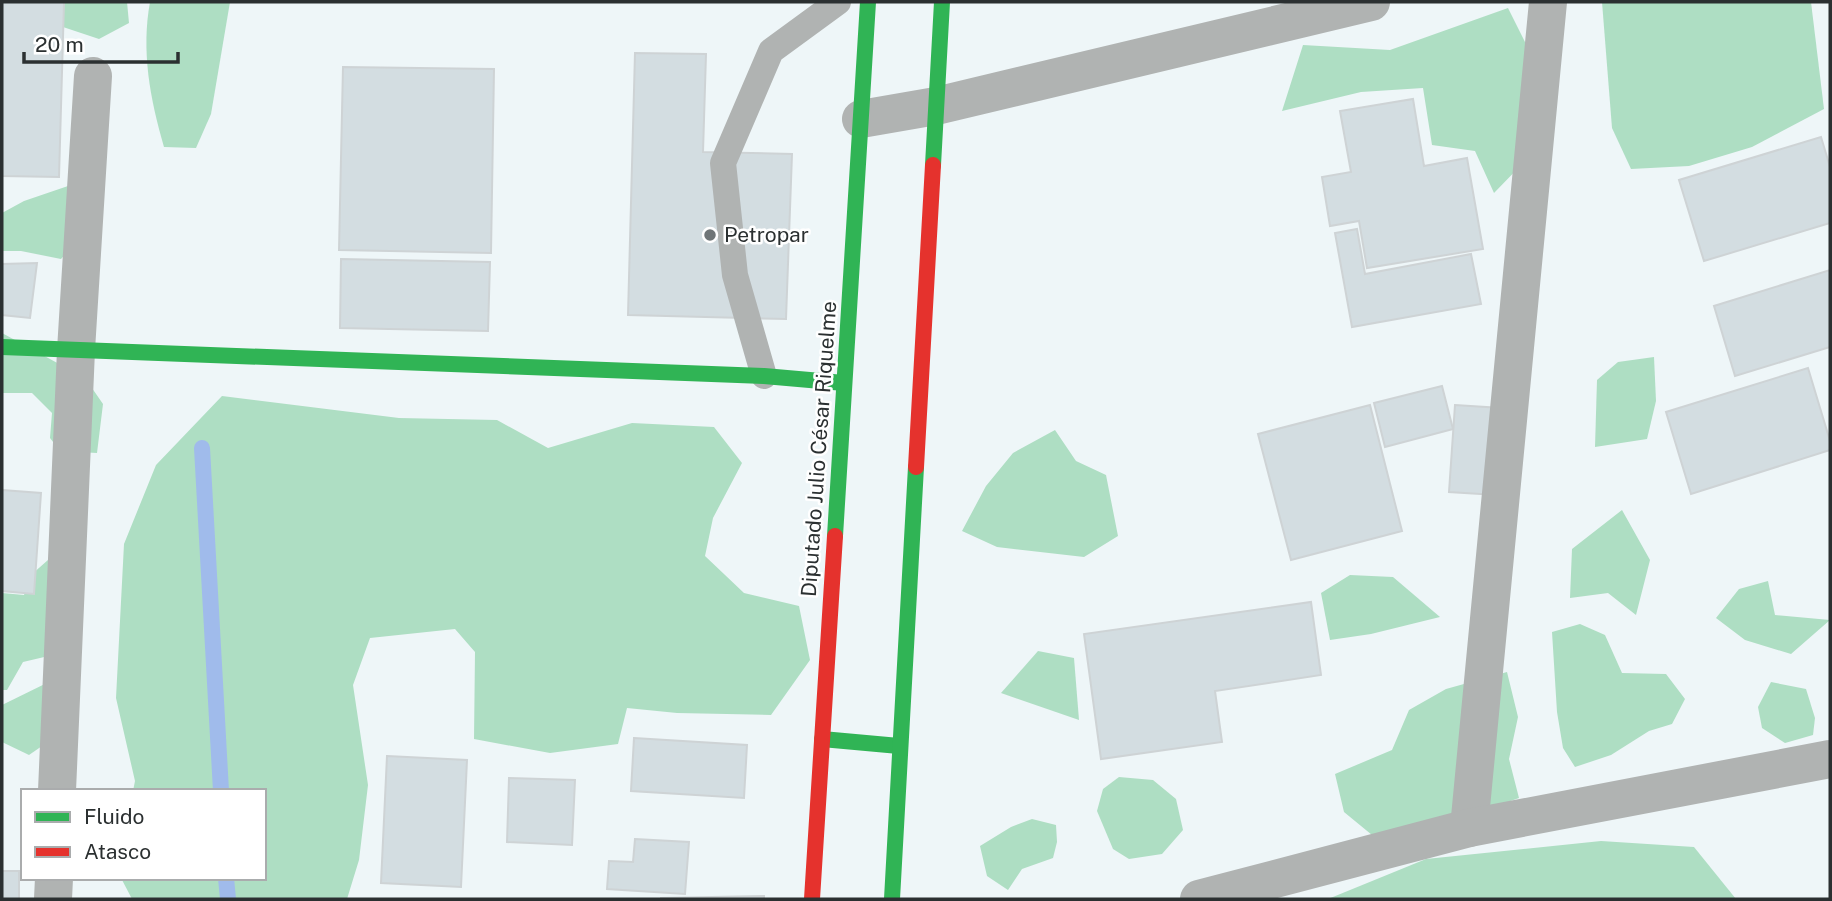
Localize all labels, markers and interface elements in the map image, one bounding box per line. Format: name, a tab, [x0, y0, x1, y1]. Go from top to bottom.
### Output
scale bar	[24, 21, 178, 65]
text: 20 m	[35, 32, 84, 57]
place label: Petropar	[724, 222, 809, 247]
marker: Petropar	[702, 227, 718, 243]
street label: Diputado Julio César Riquelme	[796, 300, 841, 598]
legend	[21, 789, 266, 880]
text: Fluido	[84, 804, 144, 829]
text: Atasco	[84, 839, 151, 864]

